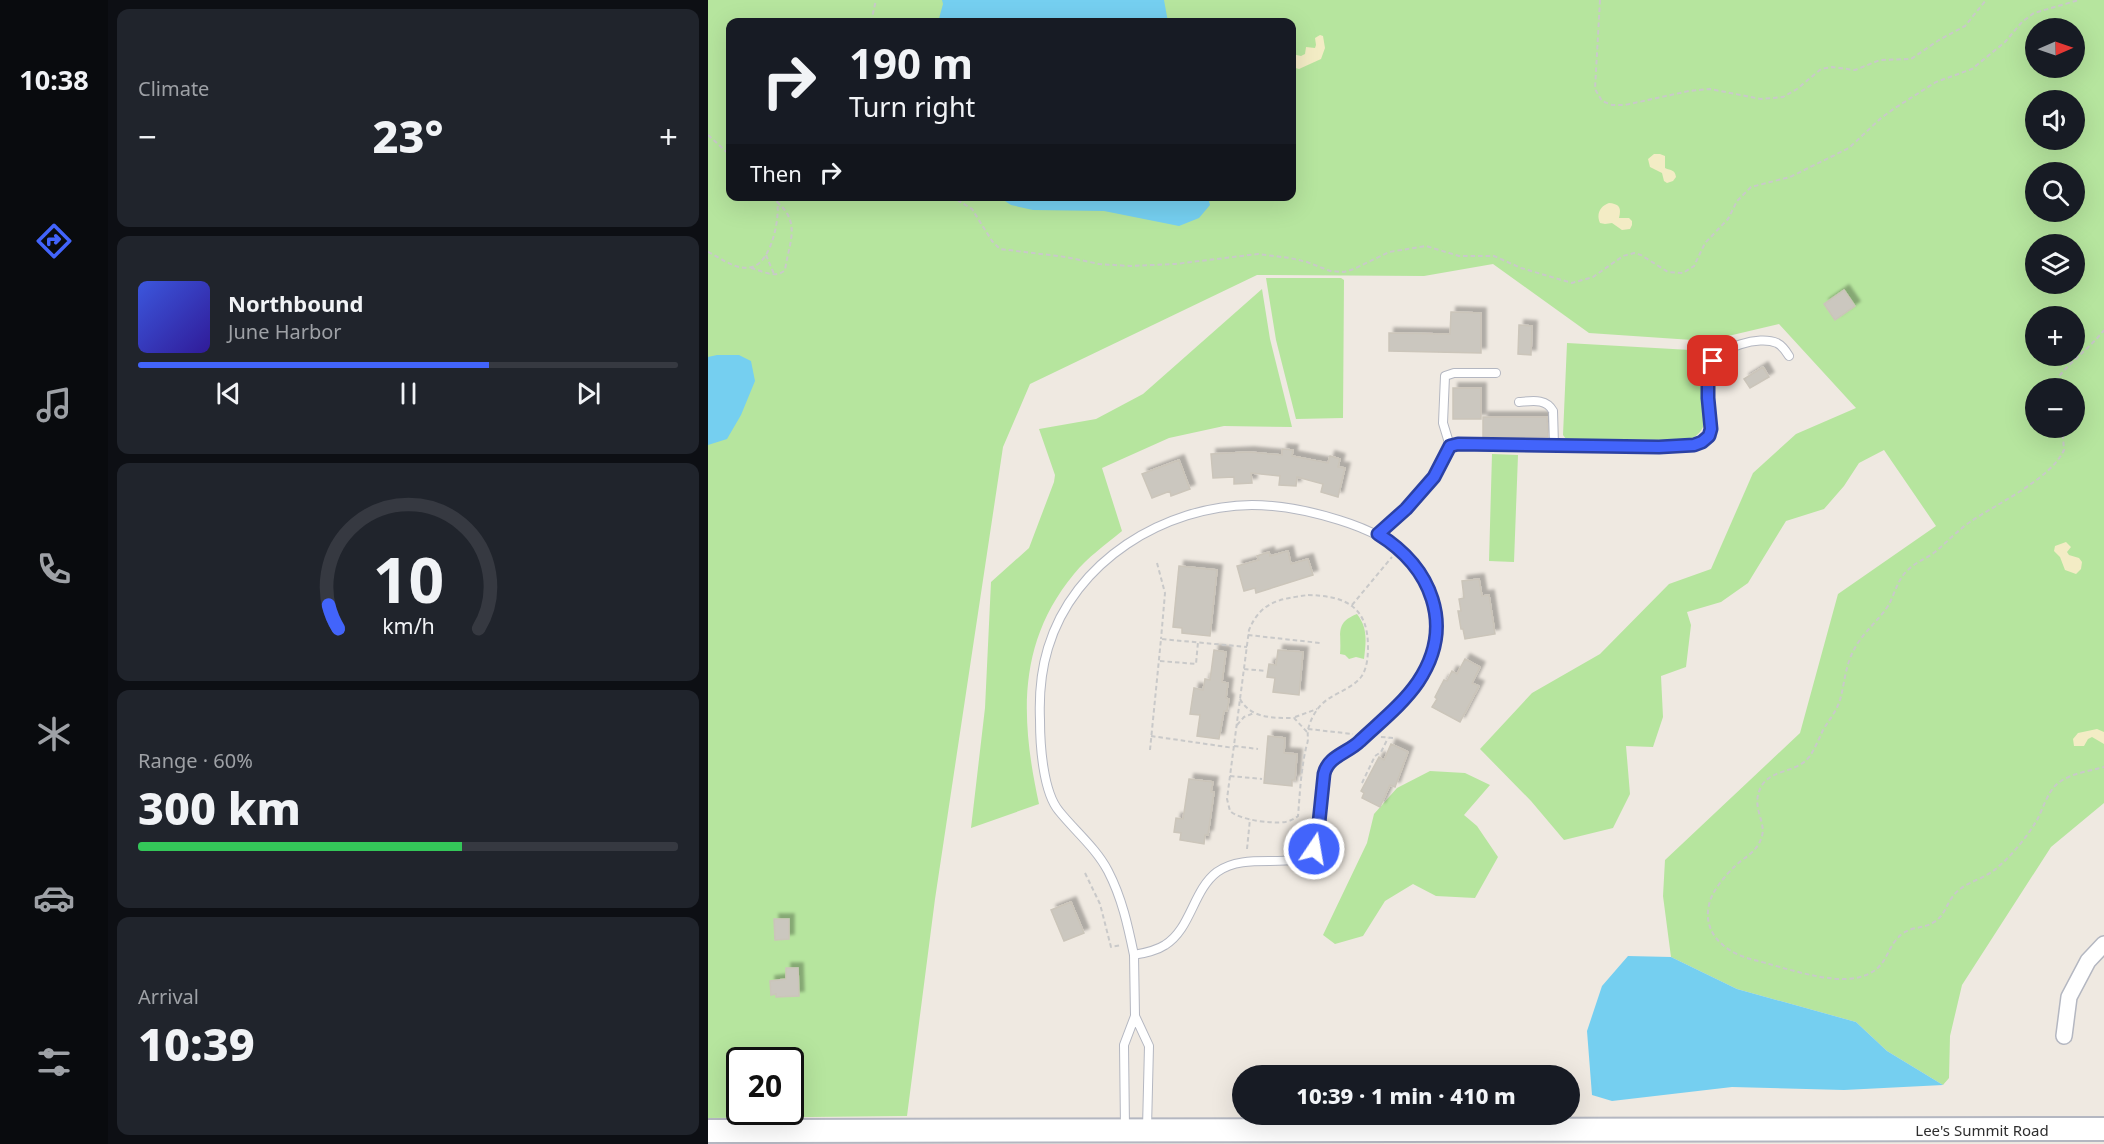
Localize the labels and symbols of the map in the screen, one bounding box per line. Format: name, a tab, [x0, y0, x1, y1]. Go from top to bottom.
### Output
north arrow	[2025, 18, 2085, 78]
pin	[1687, 335, 1738, 386]
position arrow	[1282, 817, 1346, 881]
speed limit sign: 20	[726, 1047, 804, 1125]
street label: Lee's Summit Road	[1915, 1120, 2049, 1140]

